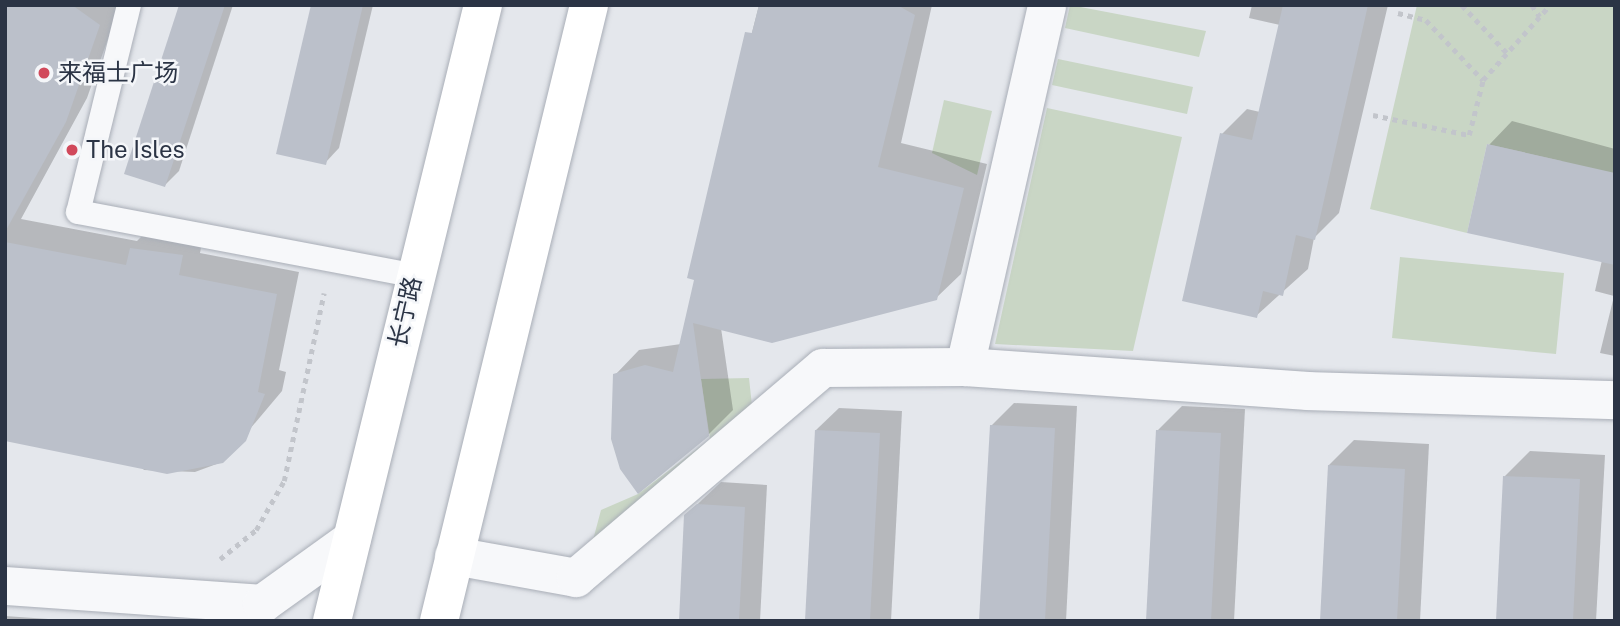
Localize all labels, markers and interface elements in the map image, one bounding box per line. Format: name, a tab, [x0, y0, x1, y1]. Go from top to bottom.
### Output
place label: 来福士广场	[58, 59, 178, 87]
marker: 来福士广场	[36, 65, 52, 81]
place label: The Isles	[86, 136, 185, 164]
marker: The Isles	[64, 142, 80, 158]
street label: 长宁路	[383, 274, 427, 350]

